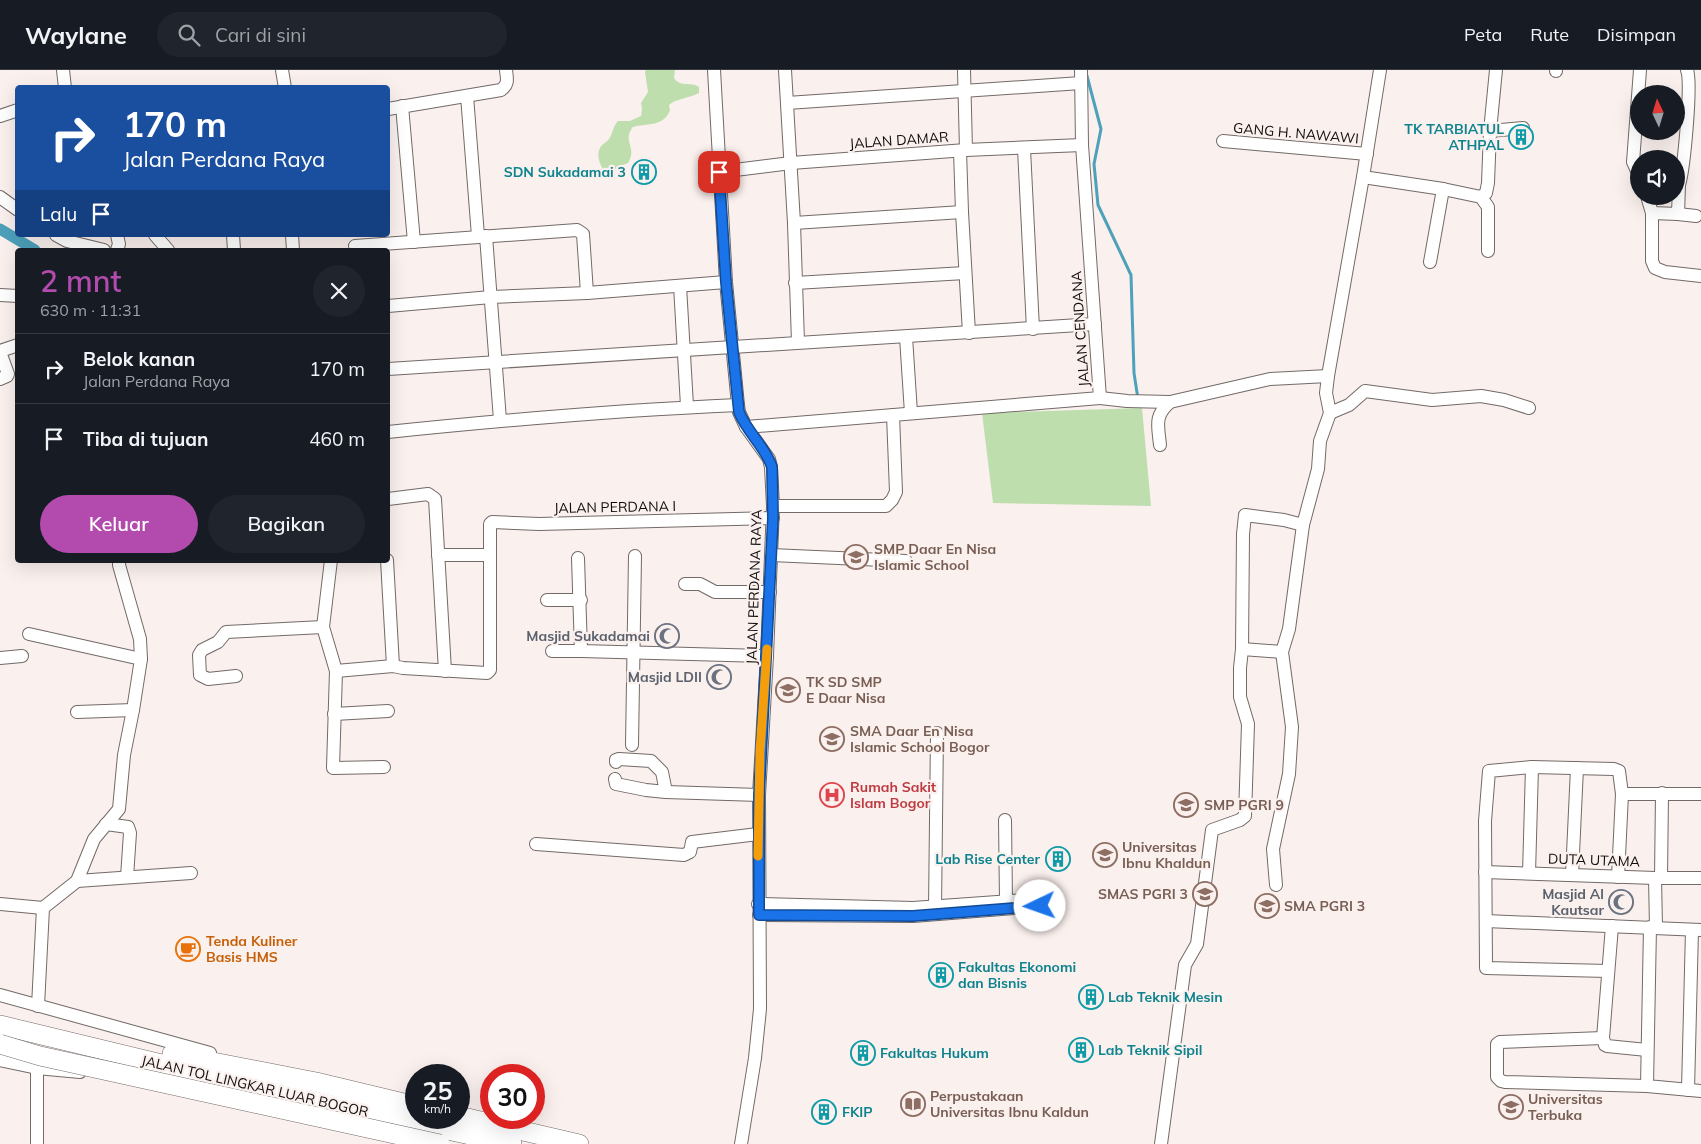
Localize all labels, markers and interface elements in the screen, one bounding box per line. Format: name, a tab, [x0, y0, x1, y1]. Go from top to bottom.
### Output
search box	[157, 12, 507, 57]
text: Waylane	[25, 20, 127, 50]
icon: search	[175, 21, 203, 49]
text: Cari di sini	[215, 23, 306, 47]
text: Peta	[1464, 23, 1502, 46]
text: Rute	[1530, 23, 1569, 46]
text: Disimpan	[1597, 23, 1676, 46]
north arrow	[1630, 85, 1685, 140]
map controls	[1630, 85, 1685, 205]
text: 170 m	[123, 102, 227, 146]
icon: right	[40, 105, 105, 170]
street label: GANG H. NAWAWI	[1232, 119, 1360, 147]
place label: TK TARBIATUL ATHPAL	[1404, 120, 1504, 154]
building icon: TK TARBIATUL ATHPAL	[1508, 124, 1534, 150]
street label: JALAN DAMAR	[849, 128, 949, 152]
text: Jalan Perdana Raya	[123, 145, 325, 173]
button: sound	[1630, 150, 1685, 205]
pin	[698, 151, 740, 193]
icon: arrive	[705, 158, 733, 186]
building icon: SDN Sukadamai 3	[631, 159, 657, 185]
place label: SDN Sukadamai 3	[504, 163, 626, 181]
icon: arrive	[87, 200, 115, 228]
text: Lalu	[40, 202, 77, 226]
text: 2 mnt	[40, 262, 121, 300]
button: close	[313, 265, 365, 317]
street label: JALAN CENDANA	[1067, 270, 1093, 388]
text: 630 m · 11:31	[40, 300, 141, 320]
text: Belok kanan	[83, 347, 195, 371]
icon: right	[40, 355, 68, 383]
text: 170 m	[309, 357, 365, 381]
text: Jalan Perdana Raya	[83, 371, 230, 391]
icon: arrive	[40, 425, 68, 453]
text: Tiba di tujuan	[83, 427, 208, 451]
text: 460 m	[309, 427, 365, 451]
button: Keluar	[40, 495, 198, 553]
button: Bagikan	[208, 495, 365, 553]
street label: JALAN PERDANA I	[554, 497, 676, 517]
street label: JALAN PERDANA RAYA	[742, 508, 766, 665]
place label: SMP Daar En Nisa Islamic School	[874, 540, 996, 574]
school or university icon: SMP Daar En Nisa Islamic School	[843, 544, 869, 570]
mosque icon: Masjid Sukadamai	[654, 623, 680, 649]
place label: Masjid Sukadamai	[526, 627, 650, 645]
mosque icon: Masjid LDII	[706, 664, 732, 690]
place label: Masjid LDII	[628, 668, 702, 686]
place label: TK SD SMP E Daar Nisa	[806, 673, 885, 707]
school or university icon: TK SD SMP E Daar Nisa	[775, 677, 801, 703]
place label: SMA Daar En Nisa Islamic School Bogor	[850, 722, 990, 756]
school or university icon: SMA Daar En Nisa Islamic School Bogor	[819, 726, 845, 752]
place label: Rumah Sakit Islam Bogor	[850, 778, 937, 812]
hospital icon: Rumah Sakit Islam Bogor	[819, 782, 845, 808]
school or university icon: SMP PGRI 9	[1173, 792, 1199, 818]
place label: SMP PGRI 9	[1204, 796, 1284, 814]
place label: Universitas Ibnu Khaldun	[1122, 838, 1211, 872]
school or university icon: Universitas Ibnu Khaldun	[1092, 842, 1118, 868]
building icon: Lab Rise Center	[1045, 846, 1071, 872]
street label: DUTA UTAMA	[1548, 849, 1641, 871]
place label: Lab Rise Center	[935, 850, 1040, 868]
position arrow	[1013, 879, 1065, 931]
school or university icon: SMAS PGRI 3	[1192, 881, 1218, 907]
place label: SMAS PGRI 3	[1098, 885, 1188, 903]
place label: Masjid Al Kautsar	[1542, 885, 1604, 919]
mosque icon: Masjid Al Kautsar	[1608, 889, 1634, 915]
school or university icon: SMA PGRI 3	[1254, 893, 1280, 919]
place label: SMA PGRI 3	[1284, 897, 1365, 915]
place label: Tenda Kuliner Basis HMS	[206, 932, 298, 966]
cafe icon: Tenda Kuliner Basis HMS	[175, 936, 201, 962]
place label: Fakultas Ekonomi dan Bisnis	[958, 958, 1076, 992]
building icon: Fakultas Ekonomi dan Bisnis	[928, 962, 954, 988]
building icon: Lab Teknik Mesin	[1078, 984, 1104, 1010]
place label: Lab Teknik Mesin	[1108, 988, 1223, 1006]
building icon: Lab Teknik Sipil	[1068, 1037, 1094, 1063]
building icon: Fakultas Hukum	[850, 1040, 876, 1066]
place label: Lab Teknik Sipil	[1098, 1041, 1202, 1059]
place label: Fakultas Hukum	[880, 1044, 989, 1062]
street label: JALAN TOL LINGKAR LUAR BOGOR	[140, 1051, 371, 1121]
speed limit sign: 30	[480, 1064, 545, 1129]
text: 25	[422, 1075, 453, 1106]
place label: Perpustakaan Universitas Ibnu Kaldun	[930, 1087, 1089, 1121]
place label: Universitas Terbuka	[1528, 1090, 1603, 1124]
library icon: Perpustakaan Universitas Ibnu Kaldun	[900, 1091, 926, 1117]
school or university icon: Universitas Terbuka	[1498, 1094, 1524, 1120]
building icon: FKIP	[811, 1099, 837, 1125]
text: km/h	[424, 1101, 451, 1116]
place label: FKIP	[842, 1103, 873, 1121]

